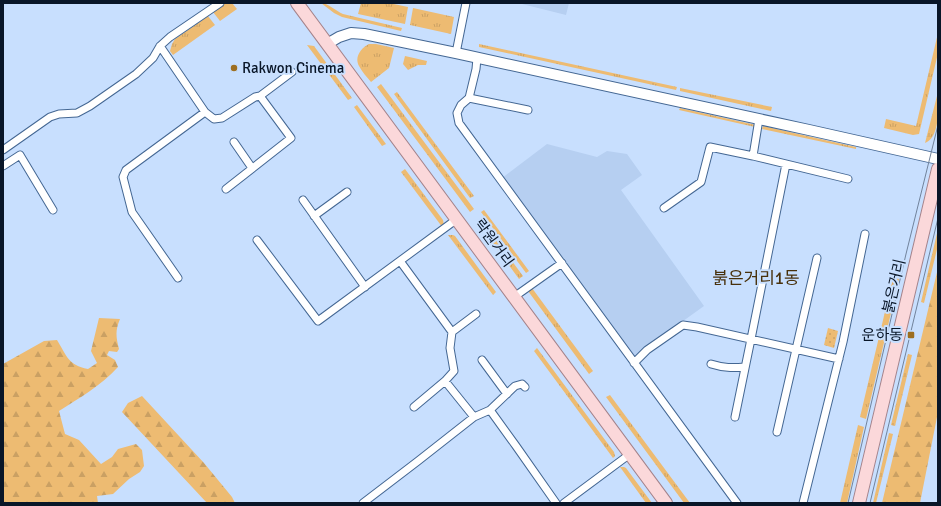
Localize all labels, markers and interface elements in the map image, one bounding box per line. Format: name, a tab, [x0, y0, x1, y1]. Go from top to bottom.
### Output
place label: Rakwon Cinema	[242, 59, 344, 77]
marker: Rakwon Cinema	[229, 63, 239, 73]
street label: 락원거리	[470, 215, 518, 271]
street label: 붉은거리	[879, 257, 909, 315]
district label: 붉은거리1동	[712, 268, 800, 289]
place label: 운하동	[862, 326, 903, 344]
marker: 운하동	[906, 330, 916, 340]

